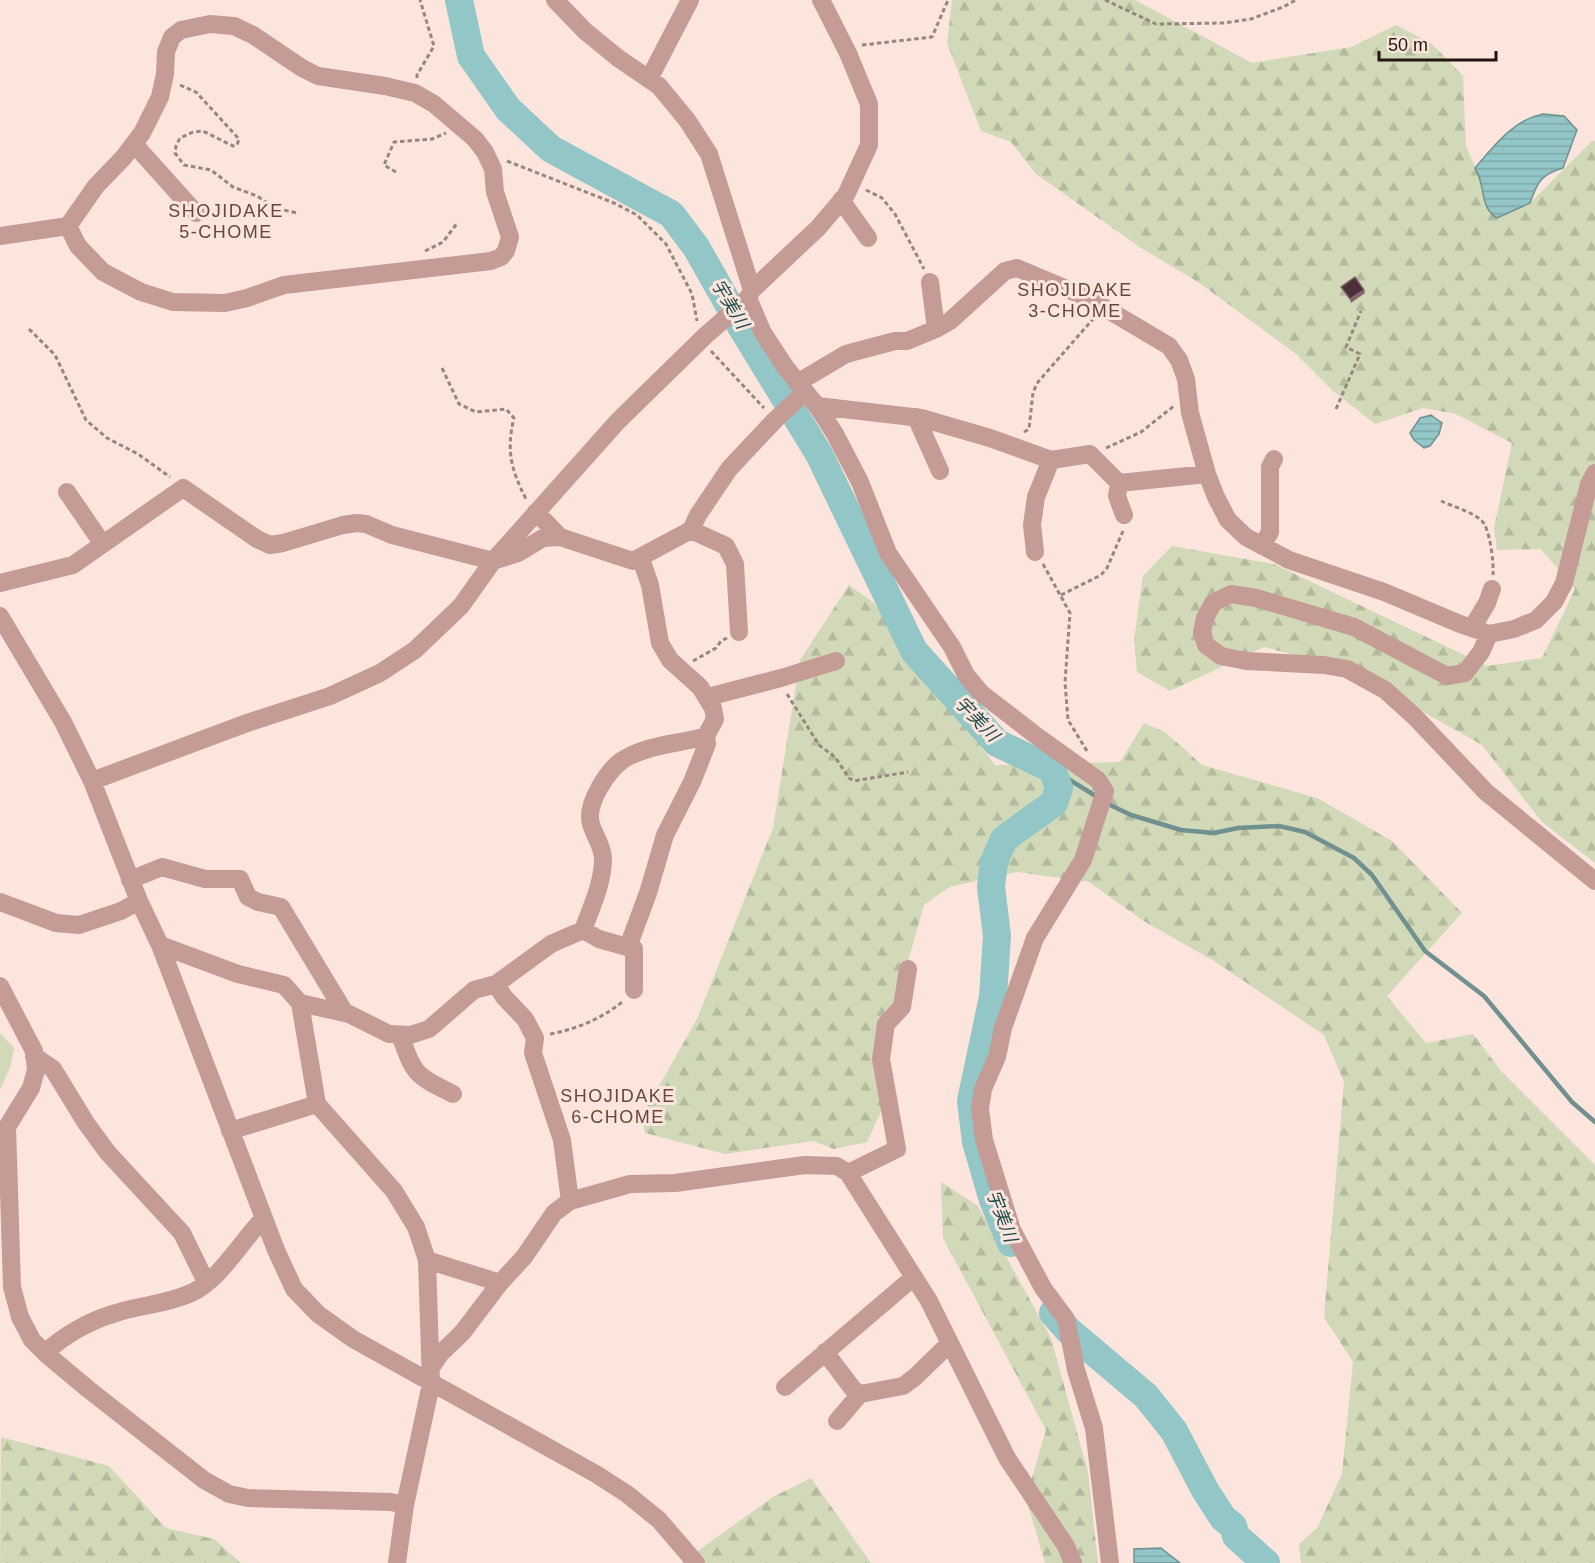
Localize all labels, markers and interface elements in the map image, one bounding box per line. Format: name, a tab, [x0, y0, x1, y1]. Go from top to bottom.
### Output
scale bar	[1379, 24, 1496, 62]
text: 50 m	[1388, 35, 1428, 55]
district label: SHOJIDAKE 5-CHOME	[168, 201, 284, 242]
water label: 宇美川	[708, 276, 754, 334]
district label: SHOJIDAKE 3-CHOME	[1017, 280, 1133, 321]
water label: 宇美川	[951, 693, 1004, 747]
district label: SHOJIDAKE 6-CHOME	[560, 1086, 676, 1127]
water label: 宇美川	[983, 1187, 1022, 1247]

